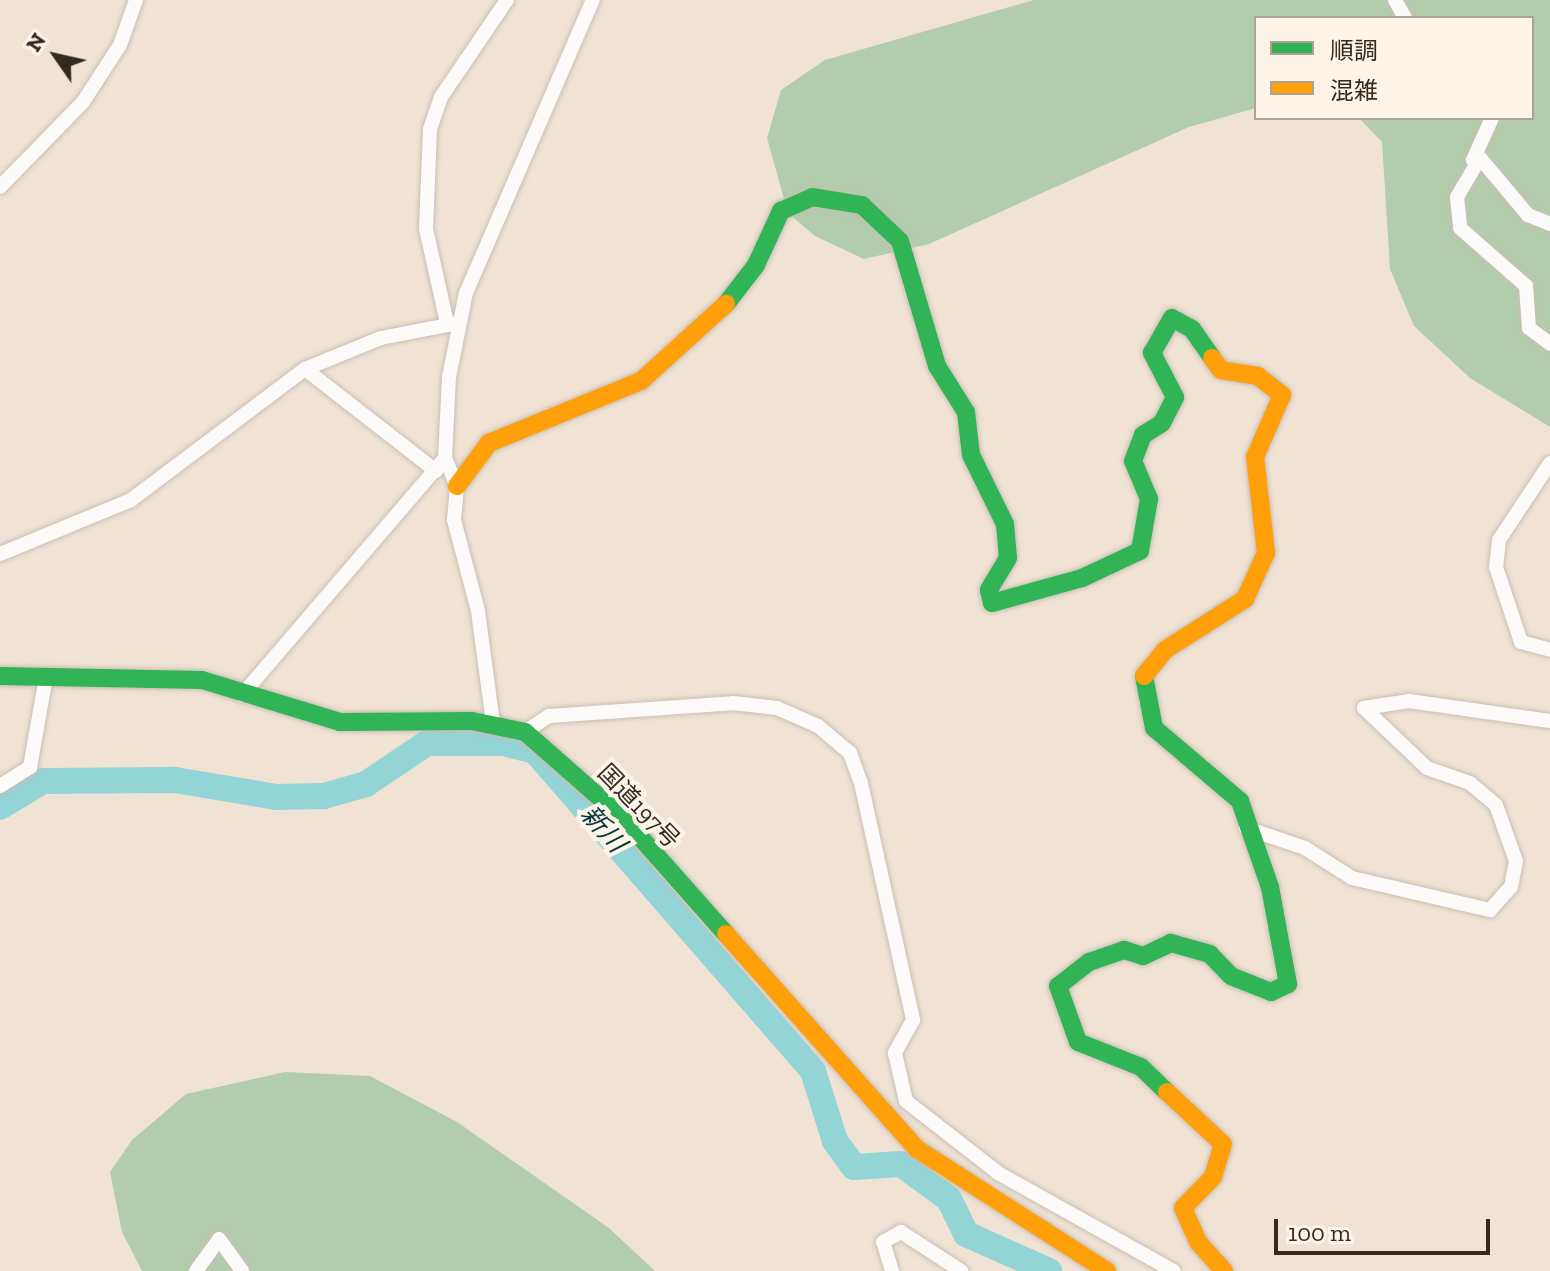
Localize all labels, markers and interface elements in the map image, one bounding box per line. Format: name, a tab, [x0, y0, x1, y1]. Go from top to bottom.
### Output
north arrow	[16, 16, 96, 96]
legend	[1254, 16, 1534, 120]
text: N	[20, 28, 52, 57]
text: 順調	[1330, 36, 1378, 65]
text: 混雑	[1330, 76, 1378, 105]
street label: 国道197号	[592, 758, 686, 854]
water label: 新川	[574, 799, 632, 859]
scale bar	[1278, 1203, 1494, 1253]
text: 100 m	[1288, 1218, 1351, 1247]

